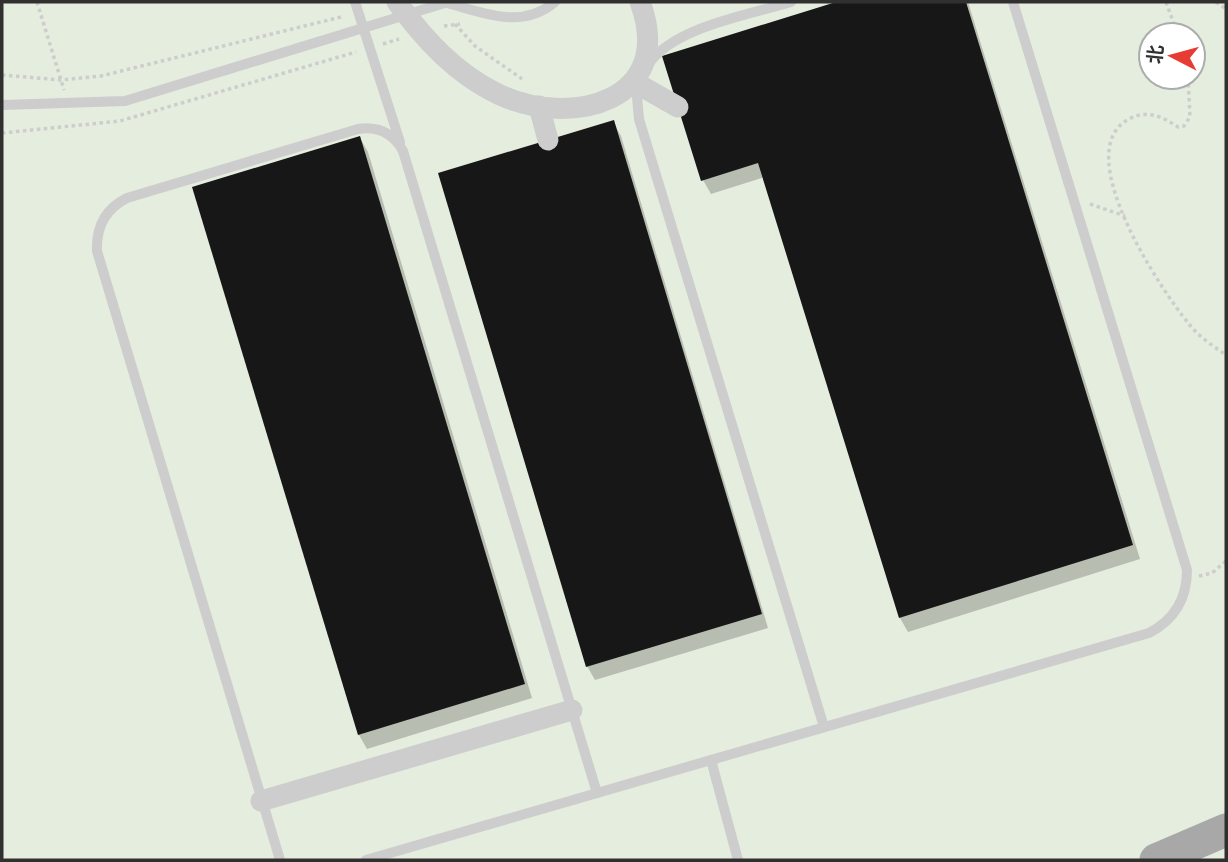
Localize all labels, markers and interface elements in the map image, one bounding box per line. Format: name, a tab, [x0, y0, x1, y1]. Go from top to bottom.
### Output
north arrow	[1137, 21, 1207, 91]
text: 北	[1142, 44, 1167, 65]

